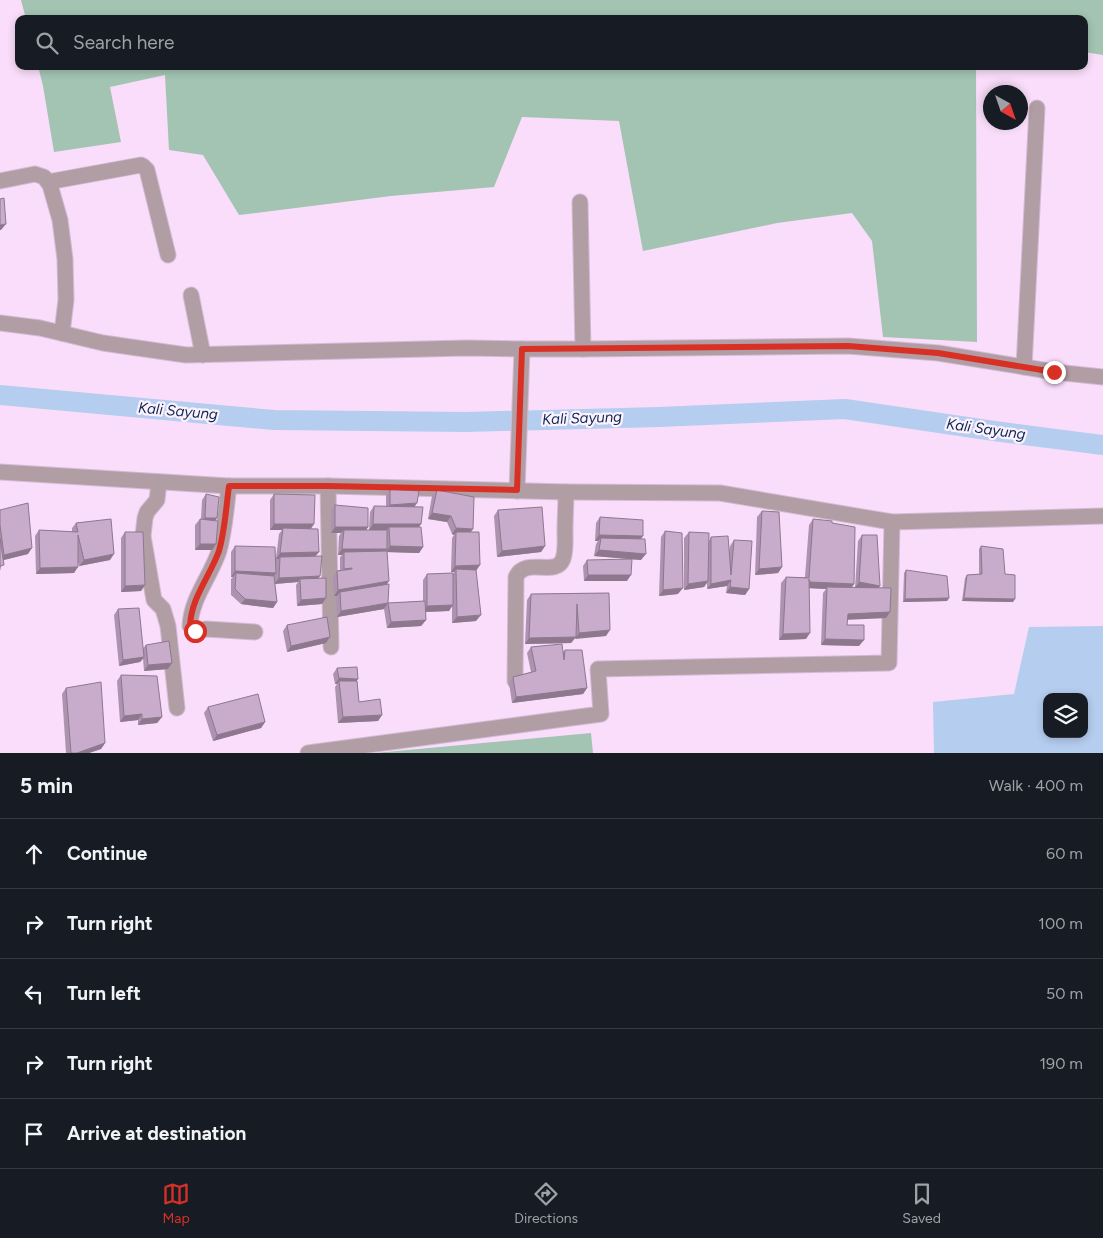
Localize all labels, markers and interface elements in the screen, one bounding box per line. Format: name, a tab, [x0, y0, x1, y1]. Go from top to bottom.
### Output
search box	[15, 15, 1088, 70]
icon: search	[33, 29, 61, 57]
text: Search here	[73, 31, 175, 54]
north arrow	[983, 85, 1028, 130]
route end	[1043, 361, 1066, 384]
water label: Kali Sayung	[137, 399, 219, 423]
water label: Kali Sayung	[542, 408, 622, 428]
water label: Kali Sayung	[945, 415, 1027, 443]
route start	[184, 620, 207, 643]
map controls	[1043, 693, 1088, 738]
button: layers	[1043, 693, 1088, 738]
text: 5 min	[20, 773, 73, 798]
text: Walk · 400 m	[989, 776, 1083, 795]
icon: ahead	[20, 840, 48, 868]
text: Continue	[67, 842, 147, 865]
text: 60 m	[1046, 844, 1083, 863]
icon: right	[20, 910, 48, 938]
text: Turn right	[67, 912, 153, 935]
text: 100 m	[1038, 914, 1083, 933]
icon: left	[20, 980, 48, 1008]
text: Turn left	[67, 982, 141, 1005]
text: 50 m	[1046, 984, 1083, 1003]
icon: right	[20, 1050, 48, 1078]
text: Turn right	[67, 1052, 153, 1075]
text: 190 m	[1040, 1054, 1083, 1073]
icon: arrive	[20, 1120, 48, 1148]
text: Arrive at destination	[67, 1122, 246, 1145]
tab: Map	[162, 1180, 190, 1227]
tab: Directions	[514, 1180, 578, 1227]
tab: Saved	[902, 1180, 941, 1227]

